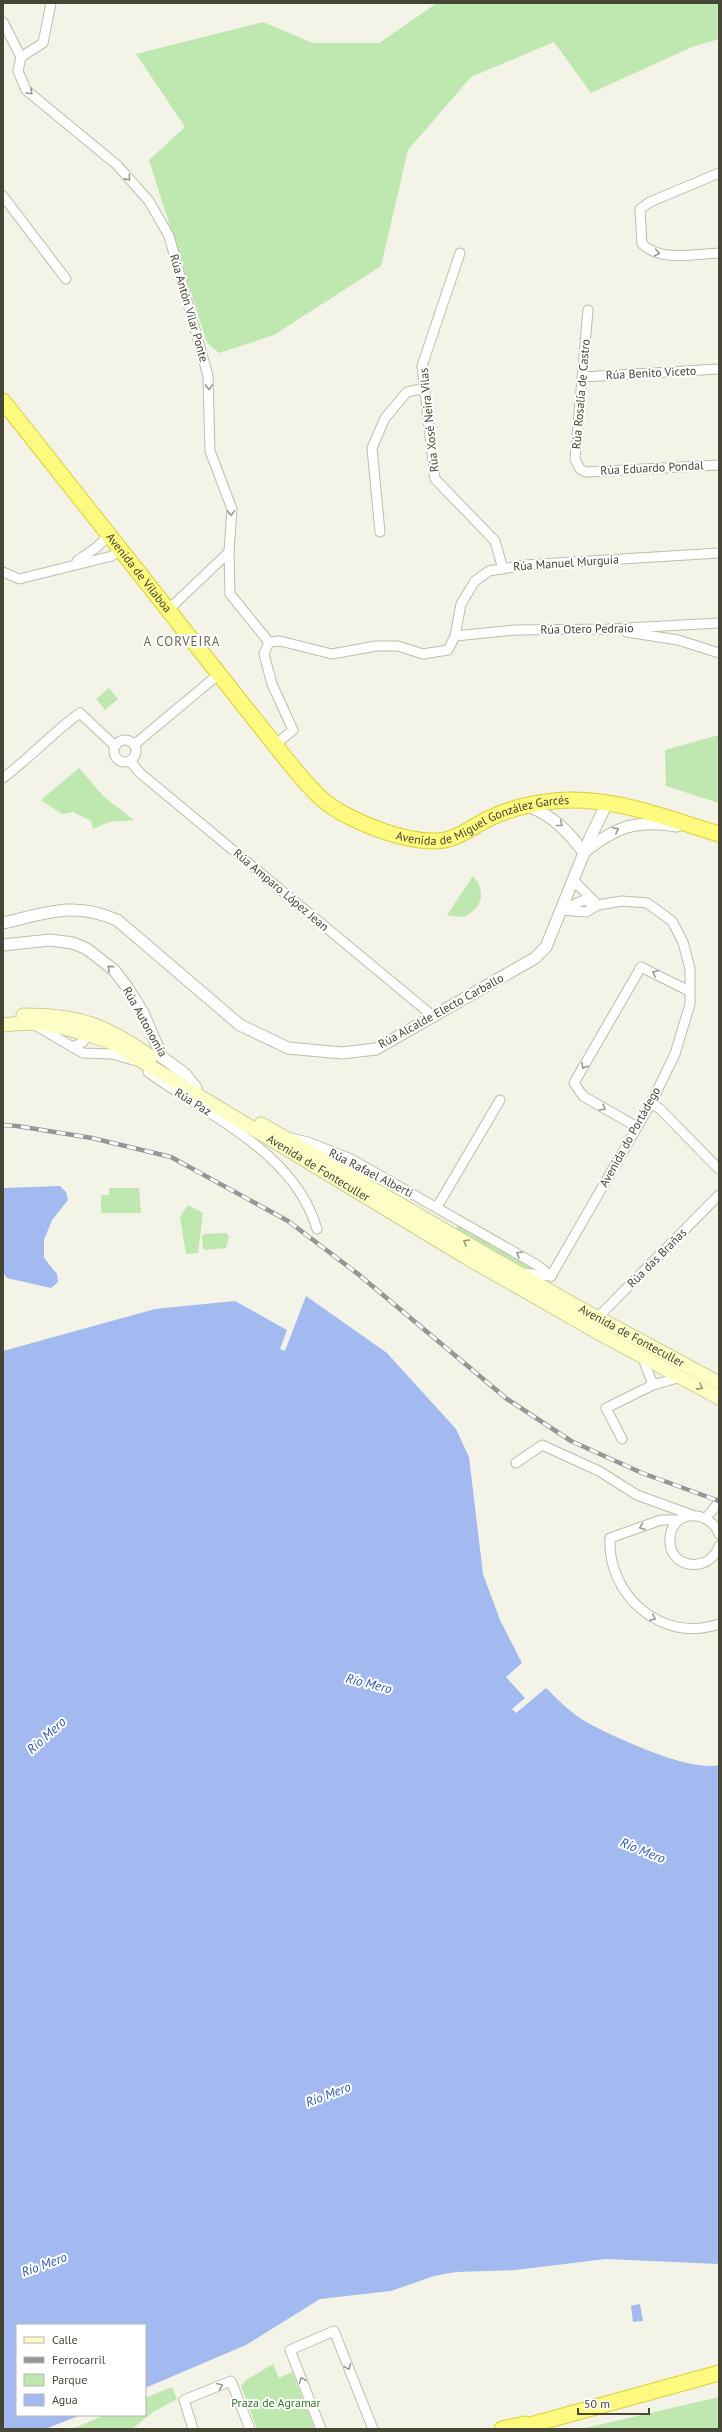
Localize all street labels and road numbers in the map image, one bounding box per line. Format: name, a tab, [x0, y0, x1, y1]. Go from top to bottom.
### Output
street label: Rúa Antón Vilar Ponte	[167, 252, 212, 364]
street label: Rúa Rosalía de Castro	[568, 338, 593, 450]
street label: Rúa Benito Viceto	[605, 363, 696, 382]
street label: Rúa Xosé Neira Vilas	[416, 367, 441, 473]
street label: Rúa Eduardo Pondal	[600, 457, 704, 478]
street label: Avenida de Vilaboa	[103, 530, 175, 615]
street label: Rúa Manuel Murguía	[513, 551, 619, 574]
street label: Rúa Otero Pedraio	[540, 620, 634, 637]
street label: Avenida de Miguel González Garcés	[395, 792, 569, 848]
street label: Rúa Amparo López Jean	[231, 845, 332, 934]
street label: Rúa Alcalde Electo Carballo	[376, 970, 506, 1051]
street label: Rúa Autonomía	[120, 984, 171, 1060]
street label: Avenida do Portádego	[596, 1084, 663, 1190]
street label: Rúa Paz	[172, 1085, 214, 1119]
street label: Avenida de Fonteculler	[264, 1131, 373, 1205]
street label: Rúa Rafael Alberti	[327, 1145, 416, 1200]
street label: Rúa das Brañas	[624, 1225, 689, 1290]
street label: Avenida de Fonteculler	[577, 1301, 687, 1370]

